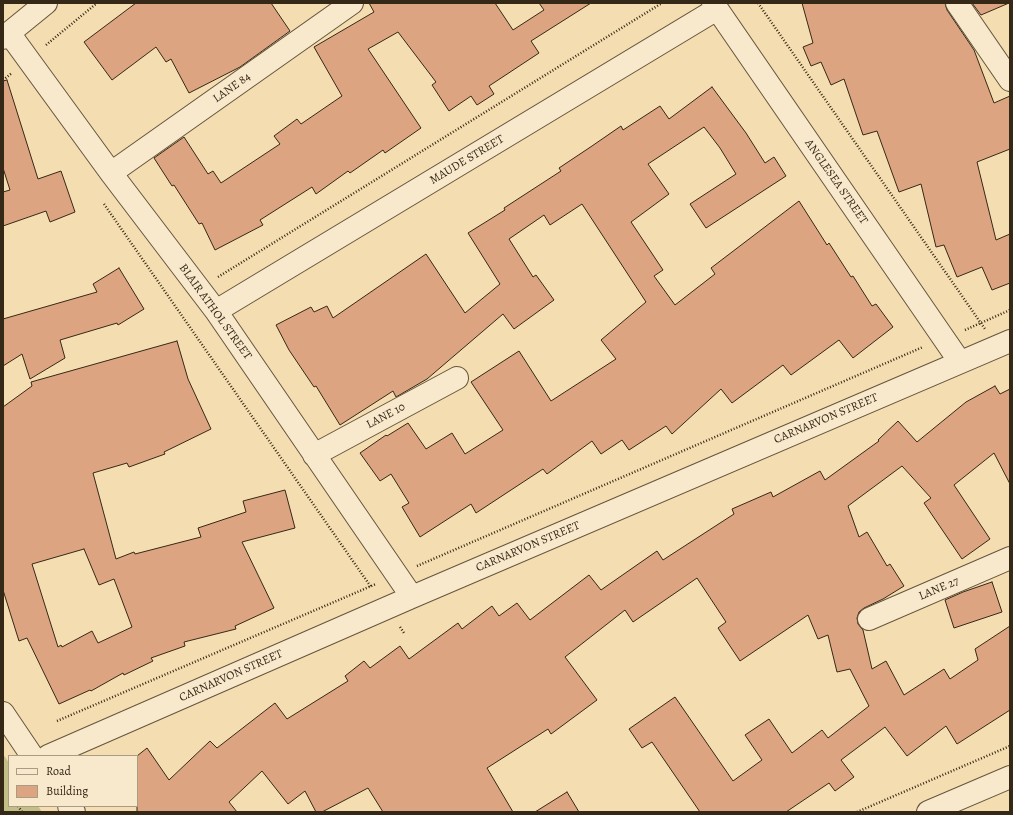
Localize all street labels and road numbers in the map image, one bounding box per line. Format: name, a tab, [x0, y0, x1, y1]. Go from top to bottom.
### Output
street label: LANE 84	[210, 70, 254, 106]
street label: MAUDE STREET	[427, 132, 507, 188]
street label: ANGLESEA STREET	[801, 137, 871, 227]
street label: BLAIR ATHOL STREET	[175, 261, 255, 363]
street label: CARNARVON STREET	[772, 391, 880, 447]
street label: LANE 10	[364, 400, 408, 432]
street label: CARNARVON STREET	[474, 519, 582, 575]
street label: LANE 27	[917, 574, 961, 604]
street label: CARNARVON STREET	[177, 647, 285, 705]

